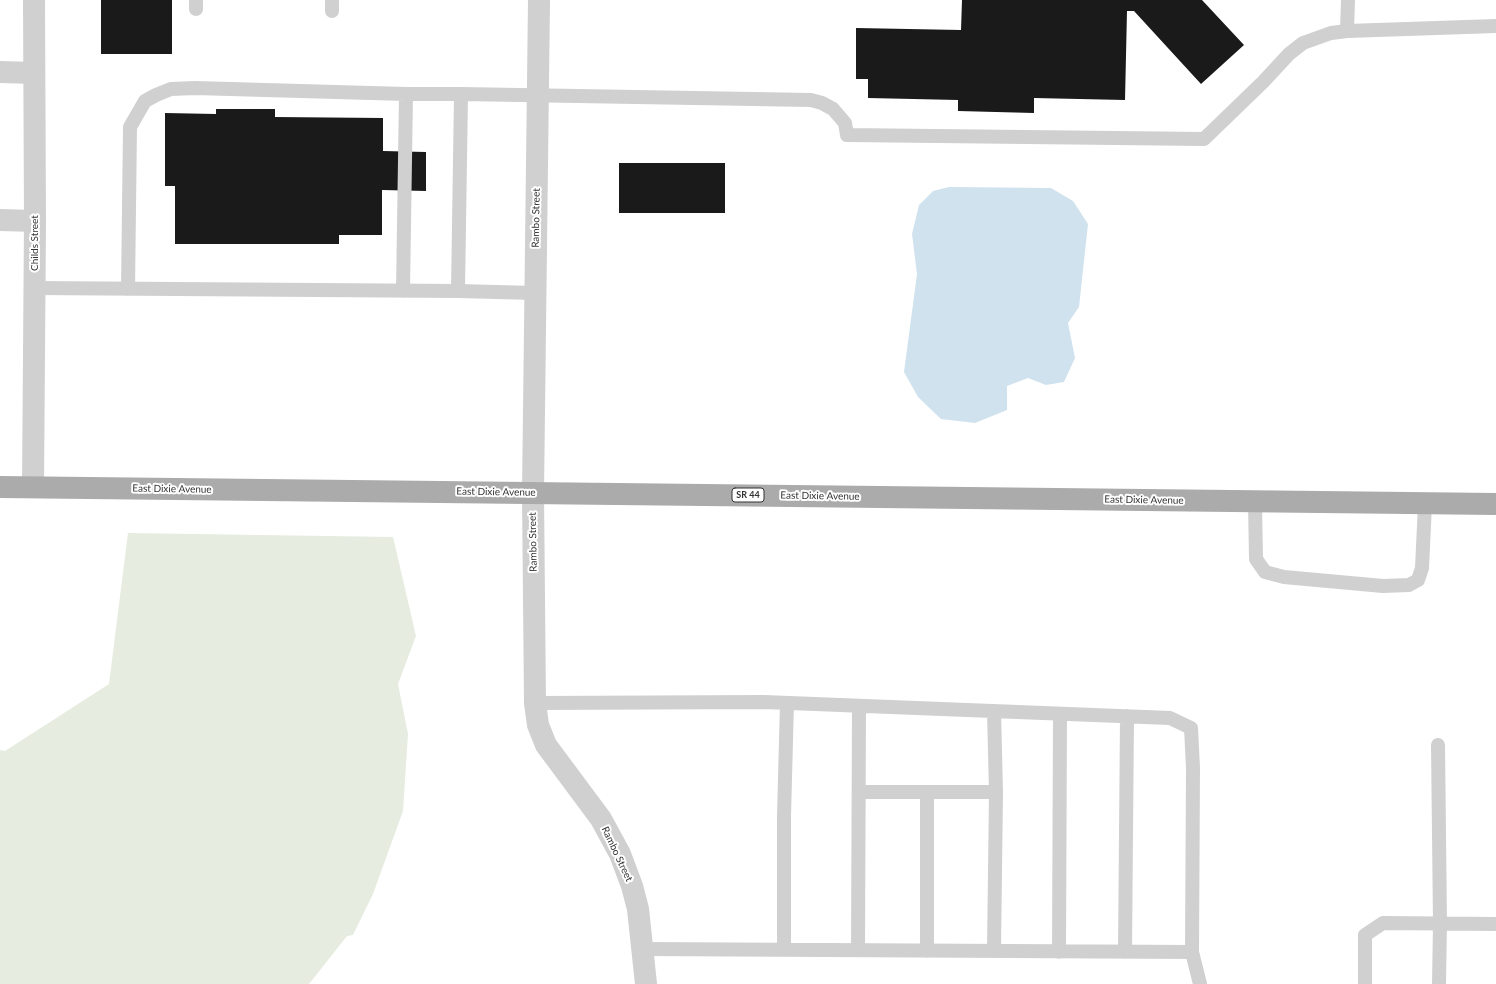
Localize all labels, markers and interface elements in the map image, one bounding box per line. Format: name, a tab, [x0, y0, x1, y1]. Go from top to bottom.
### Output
street label: Rambo Street	[529, 188, 543, 248]
street label: Childs Street	[29, 215, 41, 271]
street label: East Dixie Avenue	[132, 482, 212, 496]
street label: East Dixie Avenue	[456, 485, 536, 499]
road number: SR 44	[732, 488, 764, 502]
street label: East Dixie Avenue	[780, 489, 860, 503]
street label: East Dixie Avenue	[1104, 493, 1184, 507]
street label: Rambo Street	[526, 512, 540, 572]
street label: Rambo Street	[599, 824, 635, 884]

